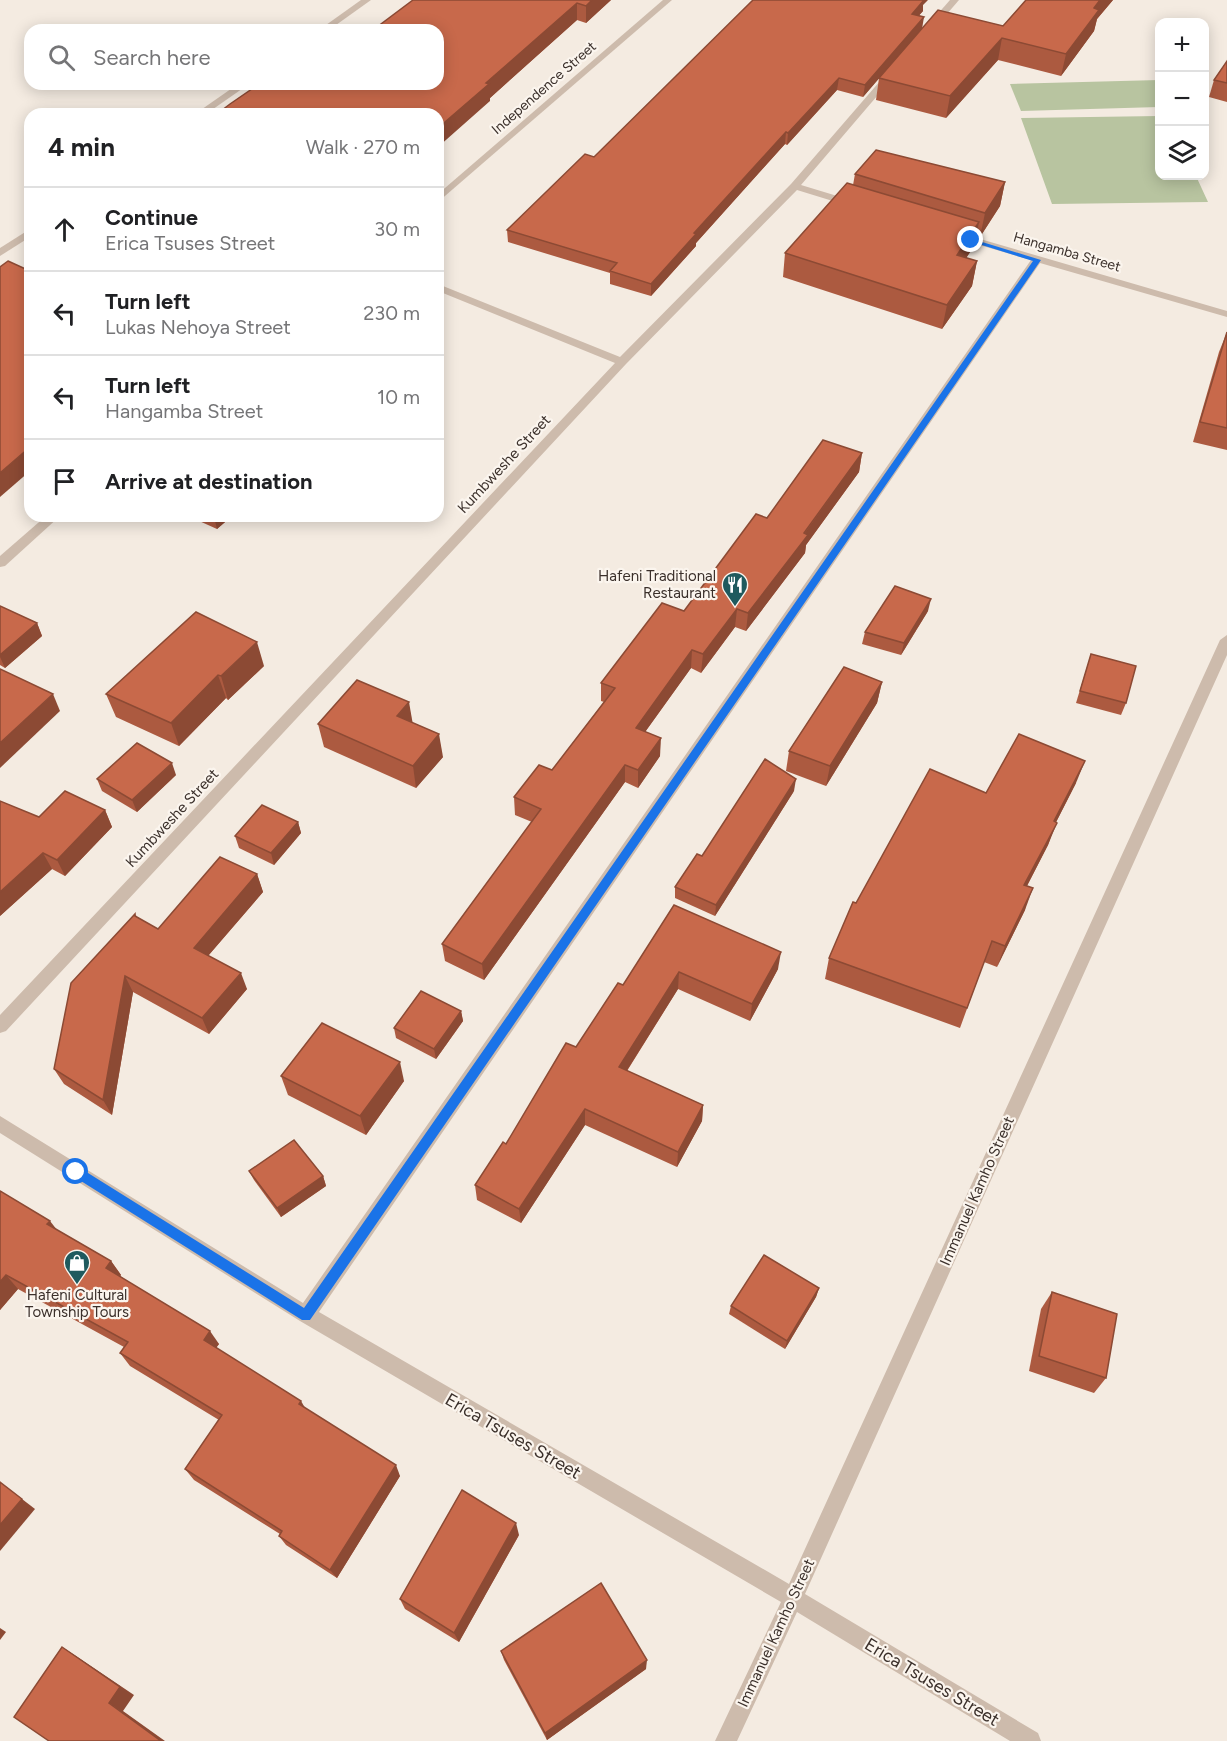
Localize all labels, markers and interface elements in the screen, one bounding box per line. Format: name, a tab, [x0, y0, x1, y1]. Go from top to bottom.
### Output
map controls	[1155, 18, 1209, 180]
button: +	[1155, 18, 1209, 72]
search box	[24, 24, 444, 90]
street label: Independence Street	[488, 38, 600, 138]
icon: search	[45, 41, 78, 74]
text: Search here	[93, 44, 211, 71]
button: −	[1155, 72, 1209, 126]
button: layers	[1155, 126, 1209, 180]
text: 4 min	[48, 131, 115, 163]
text: Walk · 270 m	[306, 135, 420, 159]
text: Continue	[105, 204, 198, 231]
icon: ahead	[48, 213, 81, 246]
text: 30 m	[374, 217, 420, 241]
route end	[957, 226, 983, 252]
street label: Hangamba Street	[1011, 229, 1123, 275]
text: Erica Tsuses Street	[105, 231, 275, 255]
text: Turn left	[105, 288, 191, 315]
icon: left	[48, 297, 81, 330]
text: 230 m	[363, 301, 420, 325]
text: Lukas Nehoya Street	[105, 315, 291, 339]
text: Turn left	[105, 372, 191, 399]
icon: left	[48, 381, 81, 414]
text: 10 m	[377, 385, 420, 409]
text: Hangamba Street	[105, 399, 263, 423]
street label: Kumbweshe Street	[454, 411, 554, 517]
icon: arrive	[48, 465, 81, 498]
text: Arrive at destination	[105, 468, 313, 495]
place label: Hafeni Traditional Restaurant	[598, 567, 716, 602]
restaurant icon: Hafeni Traditional Restaurant	[720, 570, 750, 608]
street label: Kumbweshe Street	[122, 765, 222, 871]
street label: Immanuel Kamho Street	[936, 1113, 1018, 1268]
route start	[62, 1158, 88, 1184]
shop icon: Hafeni Cultural Township Tours	[62, 1248, 92, 1286]
place label: Hafeni Cultural Township Tours	[25, 1286, 129, 1321]
street label: Erica Tsuses Street	[441, 1388, 585, 1484]
street label: Immanuel Kamho Street	[734, 1556, 818, 1710]
street label: Erica Tsuses Street	[861, 1633, 1004, 1731]

